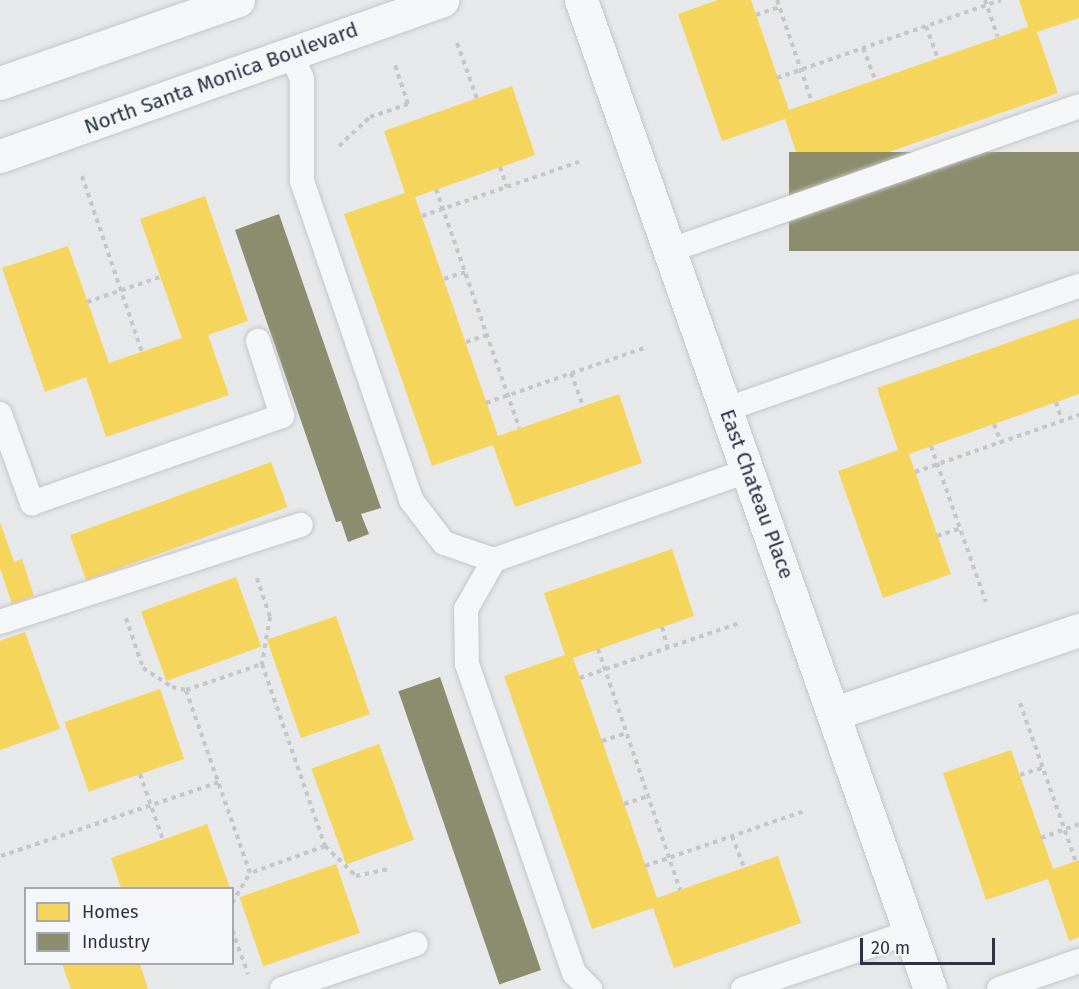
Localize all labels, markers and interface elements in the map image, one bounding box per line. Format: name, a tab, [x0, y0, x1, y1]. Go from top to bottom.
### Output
street label: North Santa Monica Boulevard	[81, 17, 361, 139]
street label: East Chateau Place	[715, 406, 799, 582]
legend	[24, 887, 234, 965]
text: Homes	[82, 901, 138, 923]
scale bar	[863, 926, 998, 964]
text: Industry	[82, 931, 150, 953]
text: 20 m	[871, 937, 910, 959]

